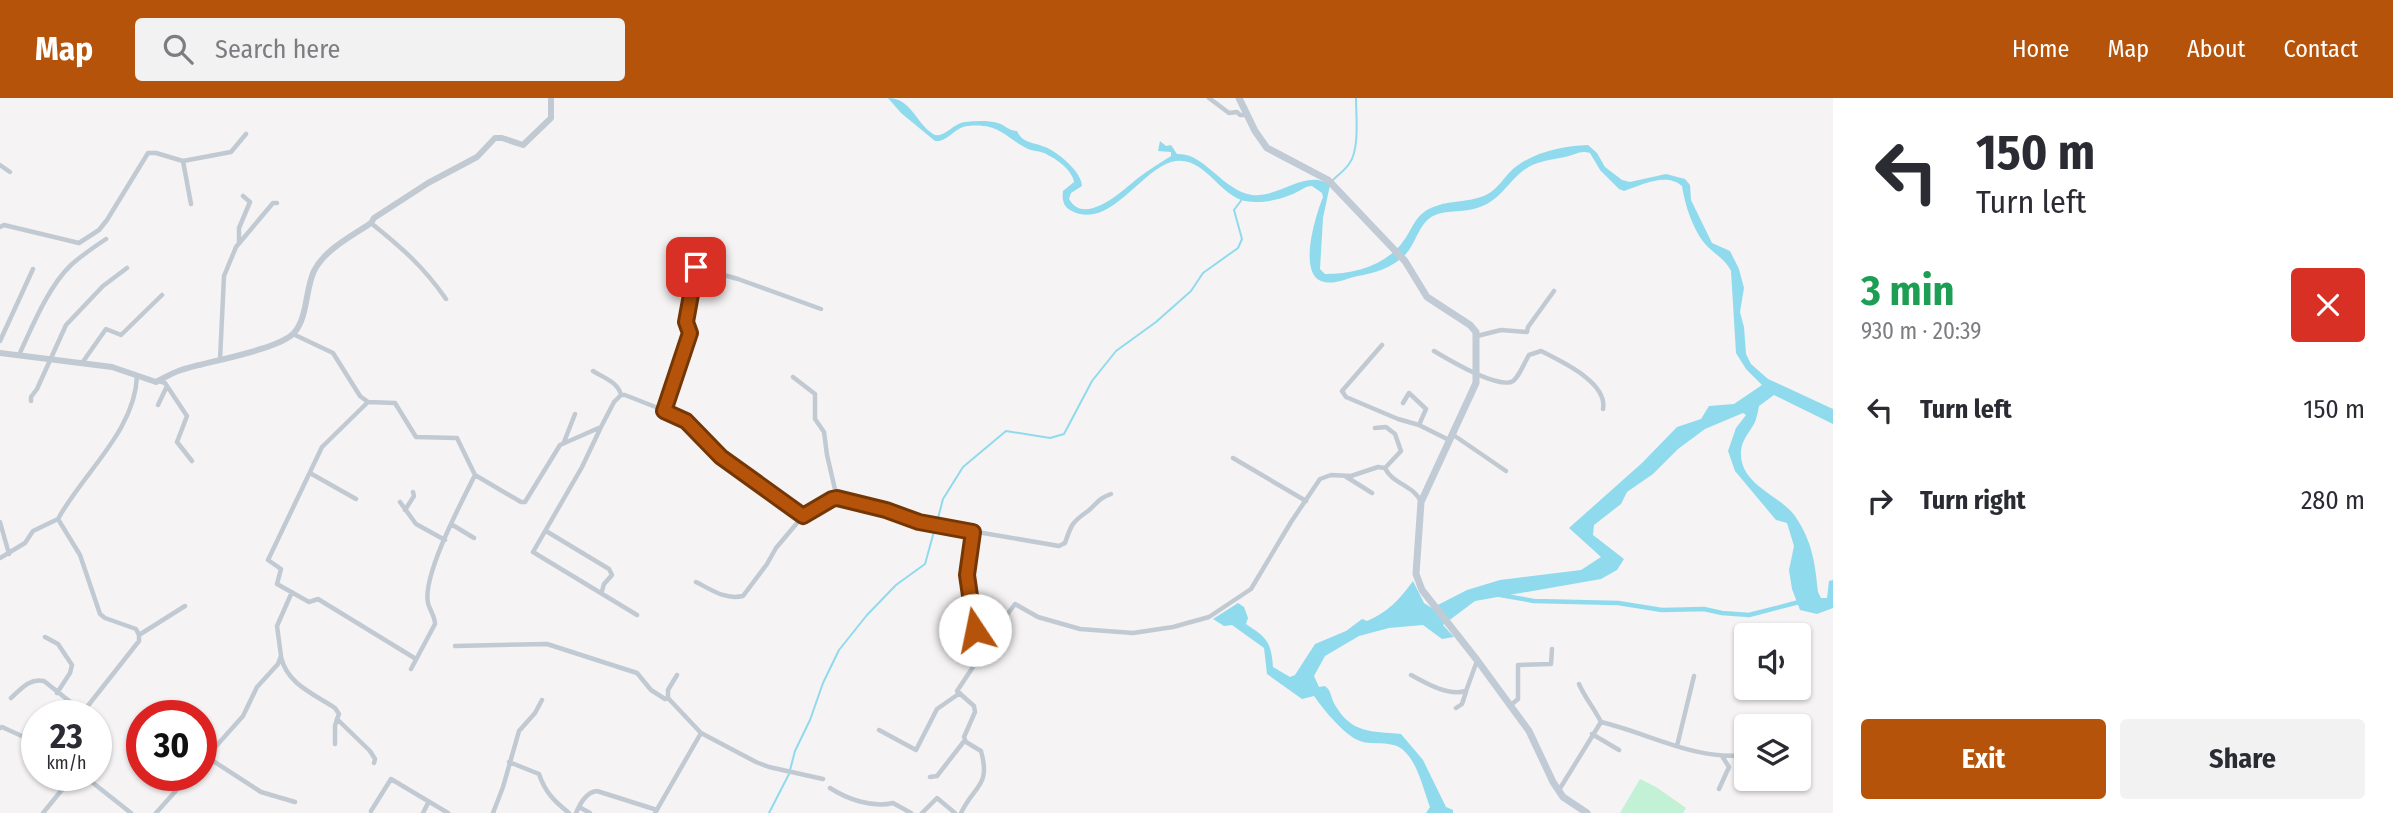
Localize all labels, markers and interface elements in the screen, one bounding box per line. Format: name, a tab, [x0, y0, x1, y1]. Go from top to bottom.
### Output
search box	[135, 18, 625, 81]
text: Map	[35, 29, 93, 69]
icon: search	[159, 30, 197, 68]
text: Search here	[215, 34, 340, 65]
text: Home	[2012, 35, 2069, 63]
text: Map	[2107, 35, 2149, 63]
text: About	[2187, 35, 2245, 63]
text: Contact	[2283, 35, 2358, 63]
text: 150 m	[1976, 123, 2095, 182]
icon: left	[1861, 126, 1952, 217]
text: Turn left	[1976, 183, 2086, 221]
pin	[666, 237, 726, 297]
icon: arrive	[677, 248, 715, 286]
text: 3 min	[1861, 266, 1955, 316]
button: close	[2291, 268, 2365, 342]
text: 930 m · 20:39	[1861, 317, 1981, 345]
icon: left	[1861, 391, 1899, 429]
text: Turn left	[1920, 394, 2012, 425]
text: 150 m	[2303, 394, 2365, 425]
icon: right	[1861, 482, 1899, 520]
text: Turn right	[1920, 485, 2026, 516]
text: 280 m	[2301, 485, 2365, 516]
position arrow	[938, 593, 1012, 667]
map controls	[1734, 623, 1811, 791]
button: sound	[1734, 623, 1811, 700]
speed limit sign: 30	[126, 700, 217, 791]
button: layers	[1734, 714, 1811, 791]
text: 23	[50, 715, 83, 757]
button: Exit	[1861, 719, 2106, 799]
button: Share	[2120, 719, 2365, 799]
text: km/h	[46, 752, 87, 774]

